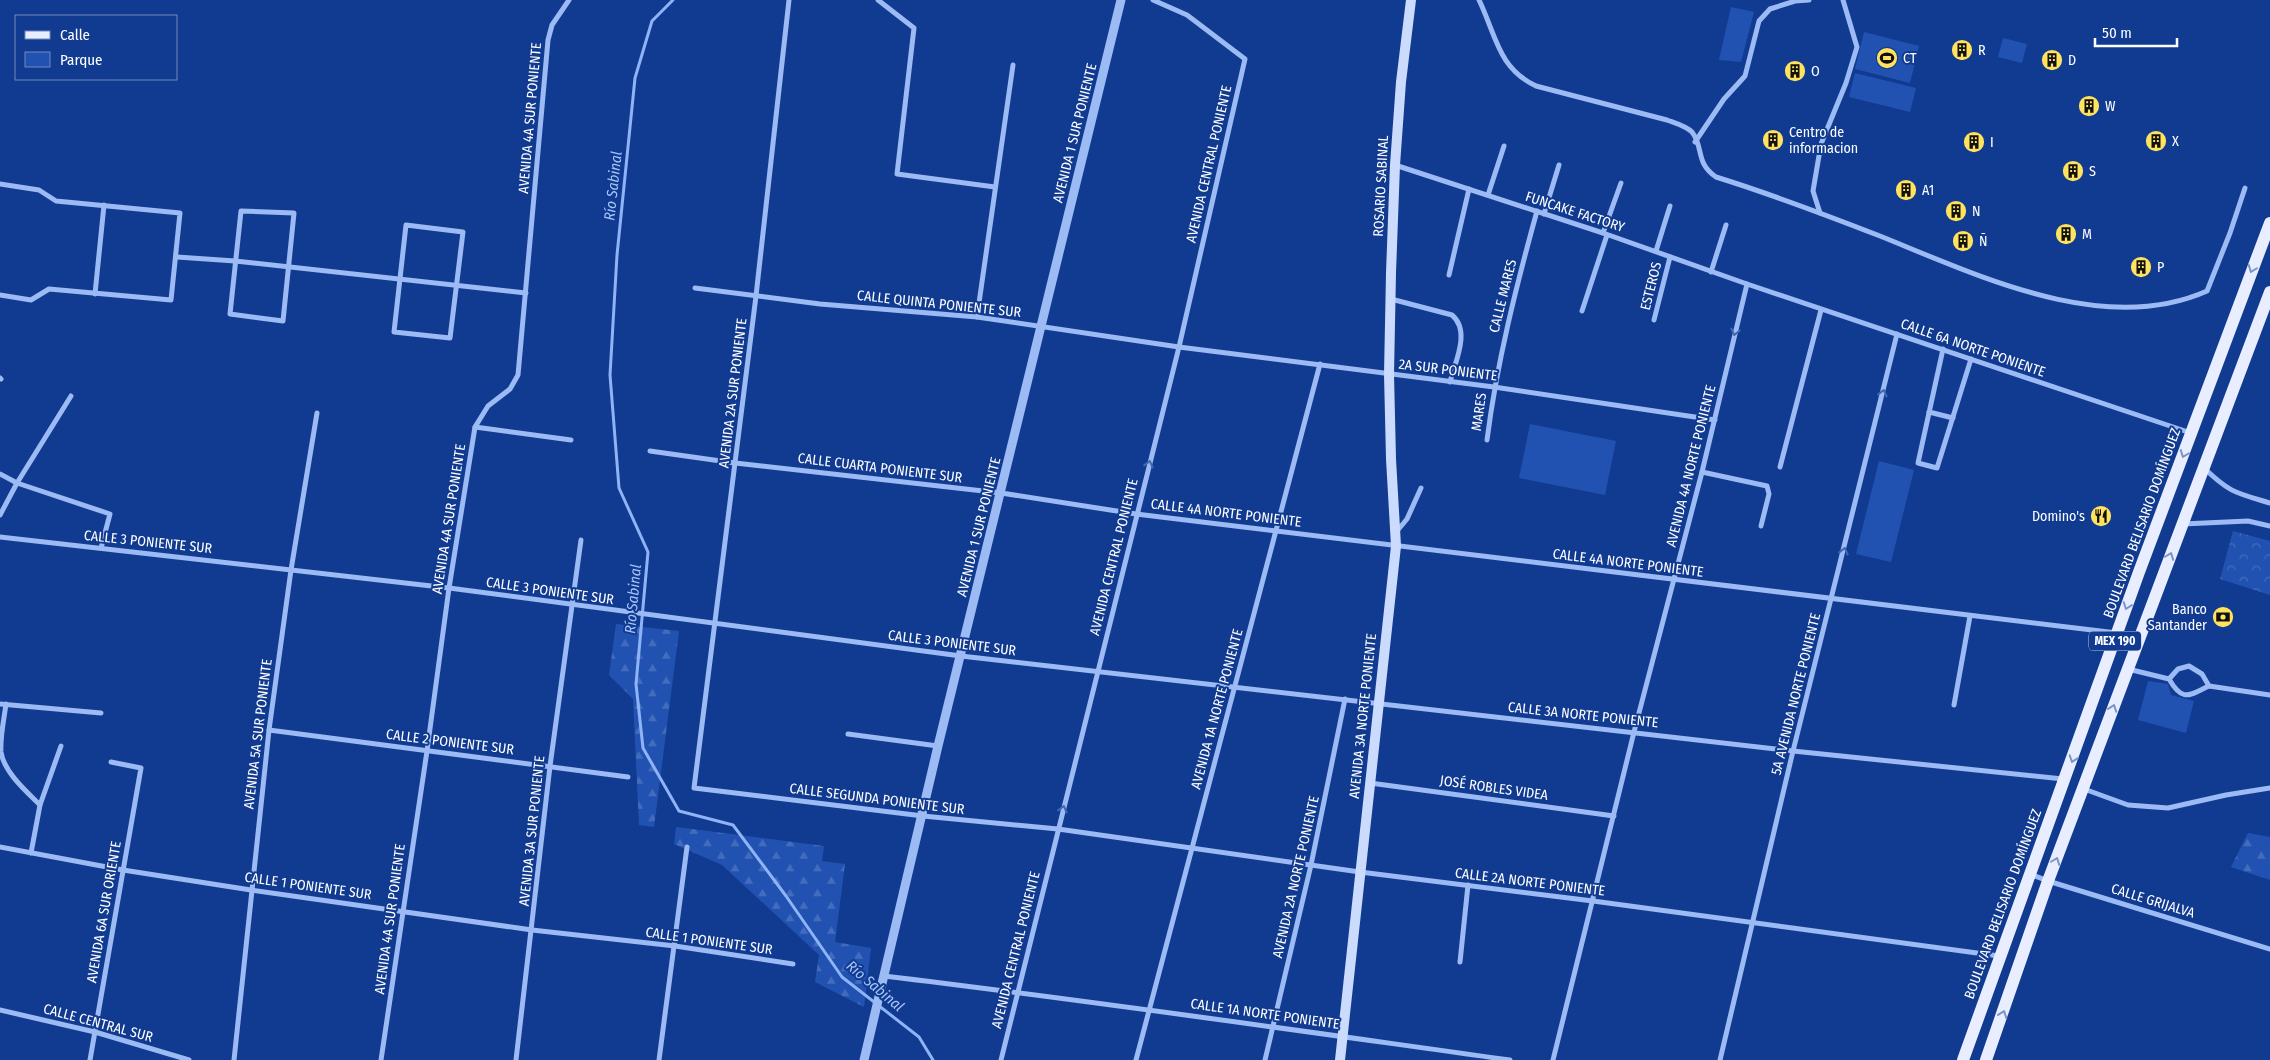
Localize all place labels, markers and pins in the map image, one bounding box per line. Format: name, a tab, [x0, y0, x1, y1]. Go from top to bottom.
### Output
building icon: R	[1950, 38, 1974, 62]
place label: R	[1978, 42, 1986, 59]
sports icon: CT	[1875, 46, 1899, 70]
building icon: D	[2040, 48, 2064, 72]
place label: CT	[1903, 50, 1917, 67]
place label: D	[2068, 52, 2076, 69]
building icon: O	[1783, 59, 1807, 83]
place label: O	[1811, 63, 1820, 80]
building icon: W	[2077, 94, 2101, 118]
place label: W	[2105, 98, 2116, 115]
place label: Centro de informacion	[1789, 124, 1858, 157]
building icon: Centro de informacion	[1761, 128, 1785, 152]
building icon: X	[2144, 129, 2168, 153]
building icon: I	[1962, 130, 1986, 154]
place label: X	[2172, 133, 2179, 150]
place label: I	[1990, 134, 1994, 151]
building icon: S	[2061, 159, 2085, 183]
place label: S	[2089, 163, 2096, 180]
building icon: A1	[1894, 178, 1918, 202]
place label: A1	[1922, 182, 1934, 199]
building icon: N	[1944, 199, 1968, 223]
place label: N	[1972, 203, 1981, 220]
building icon: M	[2054, 222, 2078, 246]
place label: M	[2082, 226, 2092, 243]
building icon: Ñ	[1951, 229, 1975, 253]
place label: Ñ	[1979, 233, 1988, 250]
building icon: P	[2129, 255, 2153, 279]
place label: P	[2157, 259, 2164, 276]
restaurant icon: Domino's	[2089, 504, 2113, 528]
place label: Domino's	[2032, 508, 2085, 525]
place label: Banco Santander	[2148, 601, 2207, 634]
bank icon: Banco Santander	[2211, 605, 2235, 629]

